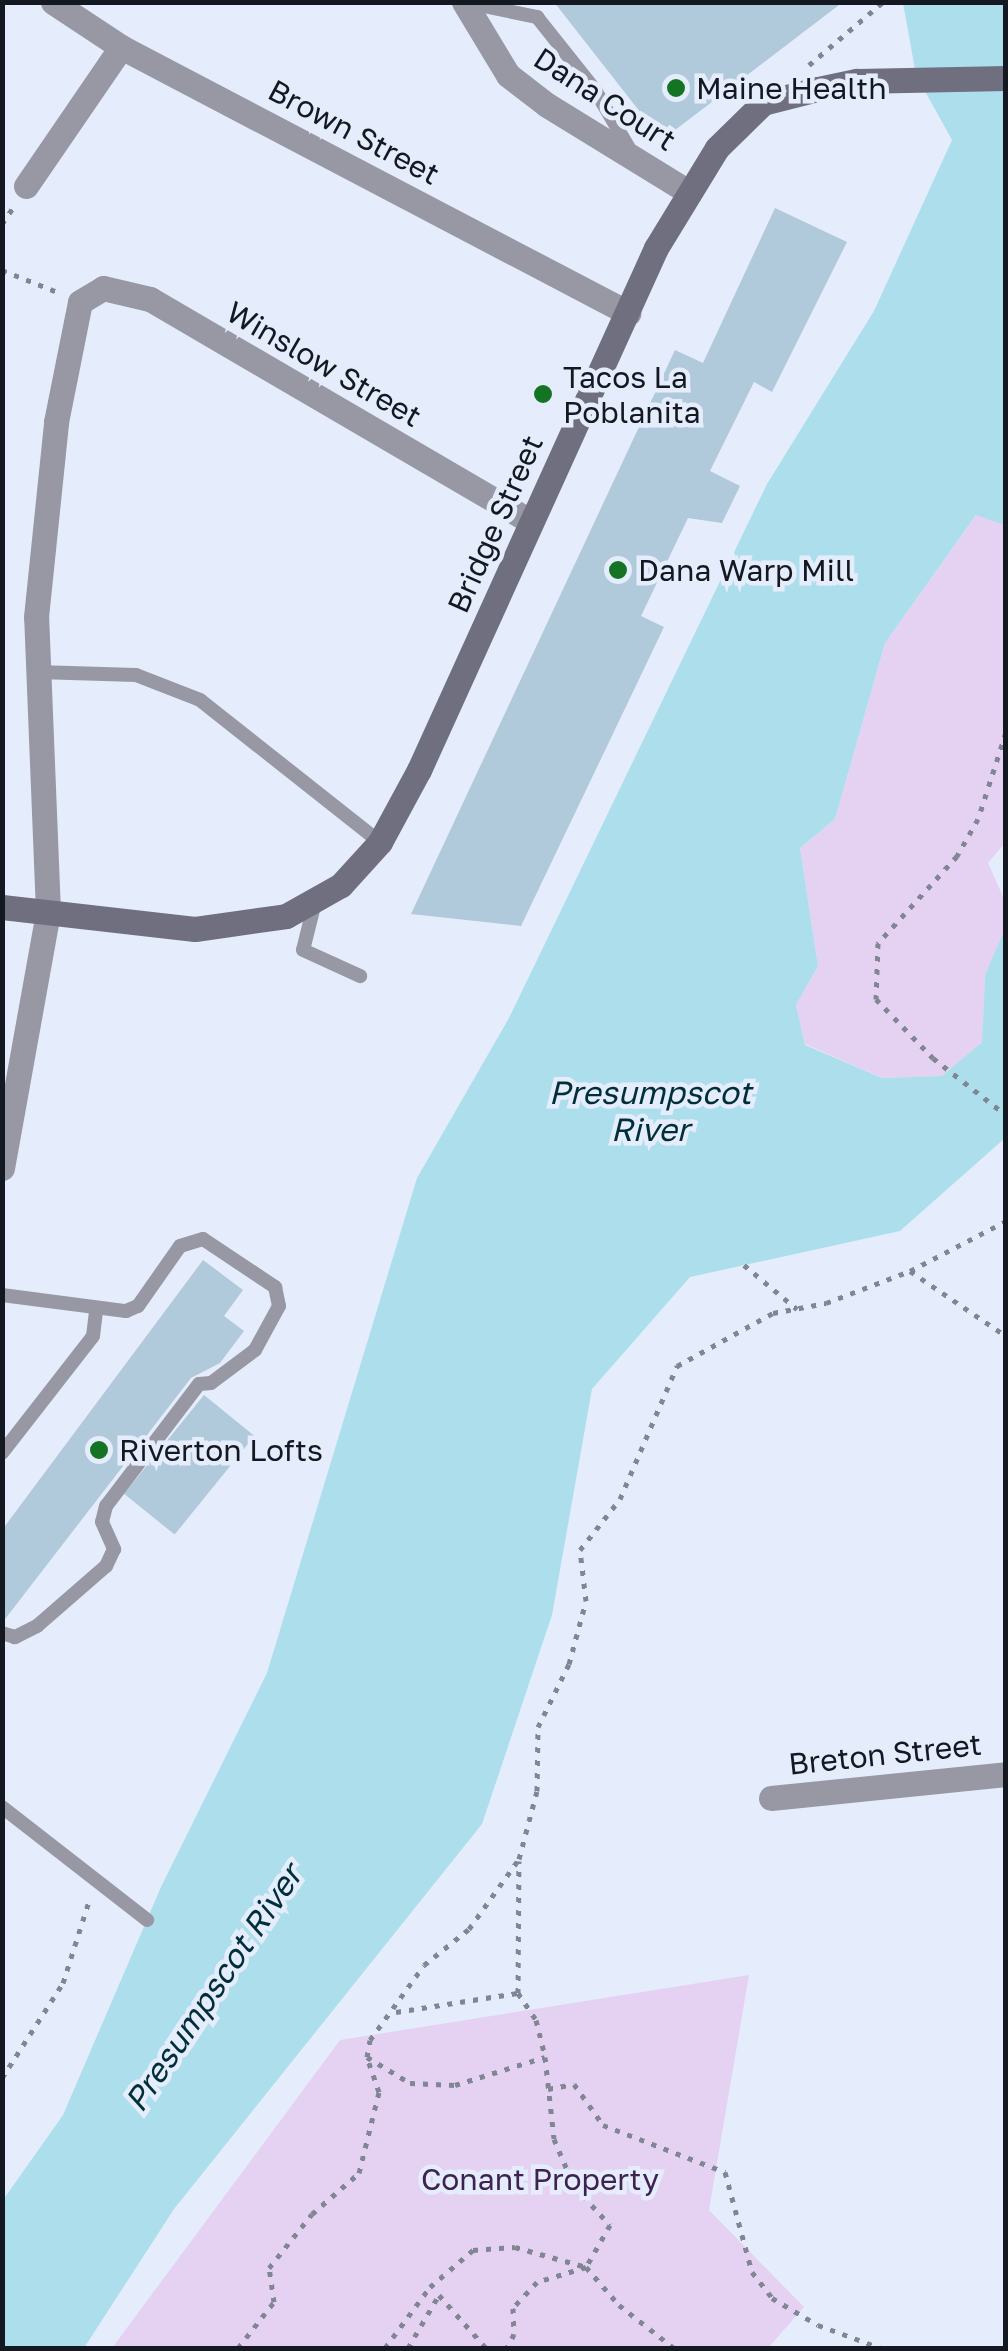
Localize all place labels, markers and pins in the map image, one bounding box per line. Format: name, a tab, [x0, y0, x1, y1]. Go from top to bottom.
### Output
place label: Maine Health	[696, 70, 887, 106]
marker: Maine Health	[665, 77, 687, 99]
place label: Tacos La Poblanita	[563, 359, 701, 430]
marker: Tacos La Poblanita	[532, 383, 554, 405]
place label: Dana Warp Mill	[638, 552, 854, 588]
marker: Dana Warp Mill	[607, 559, 629, 581]
place label: Riverton Lofts	[119, 1432, 323, 1468]
marker: Riverton Lofts	[88, 1439, 110, 1461]

